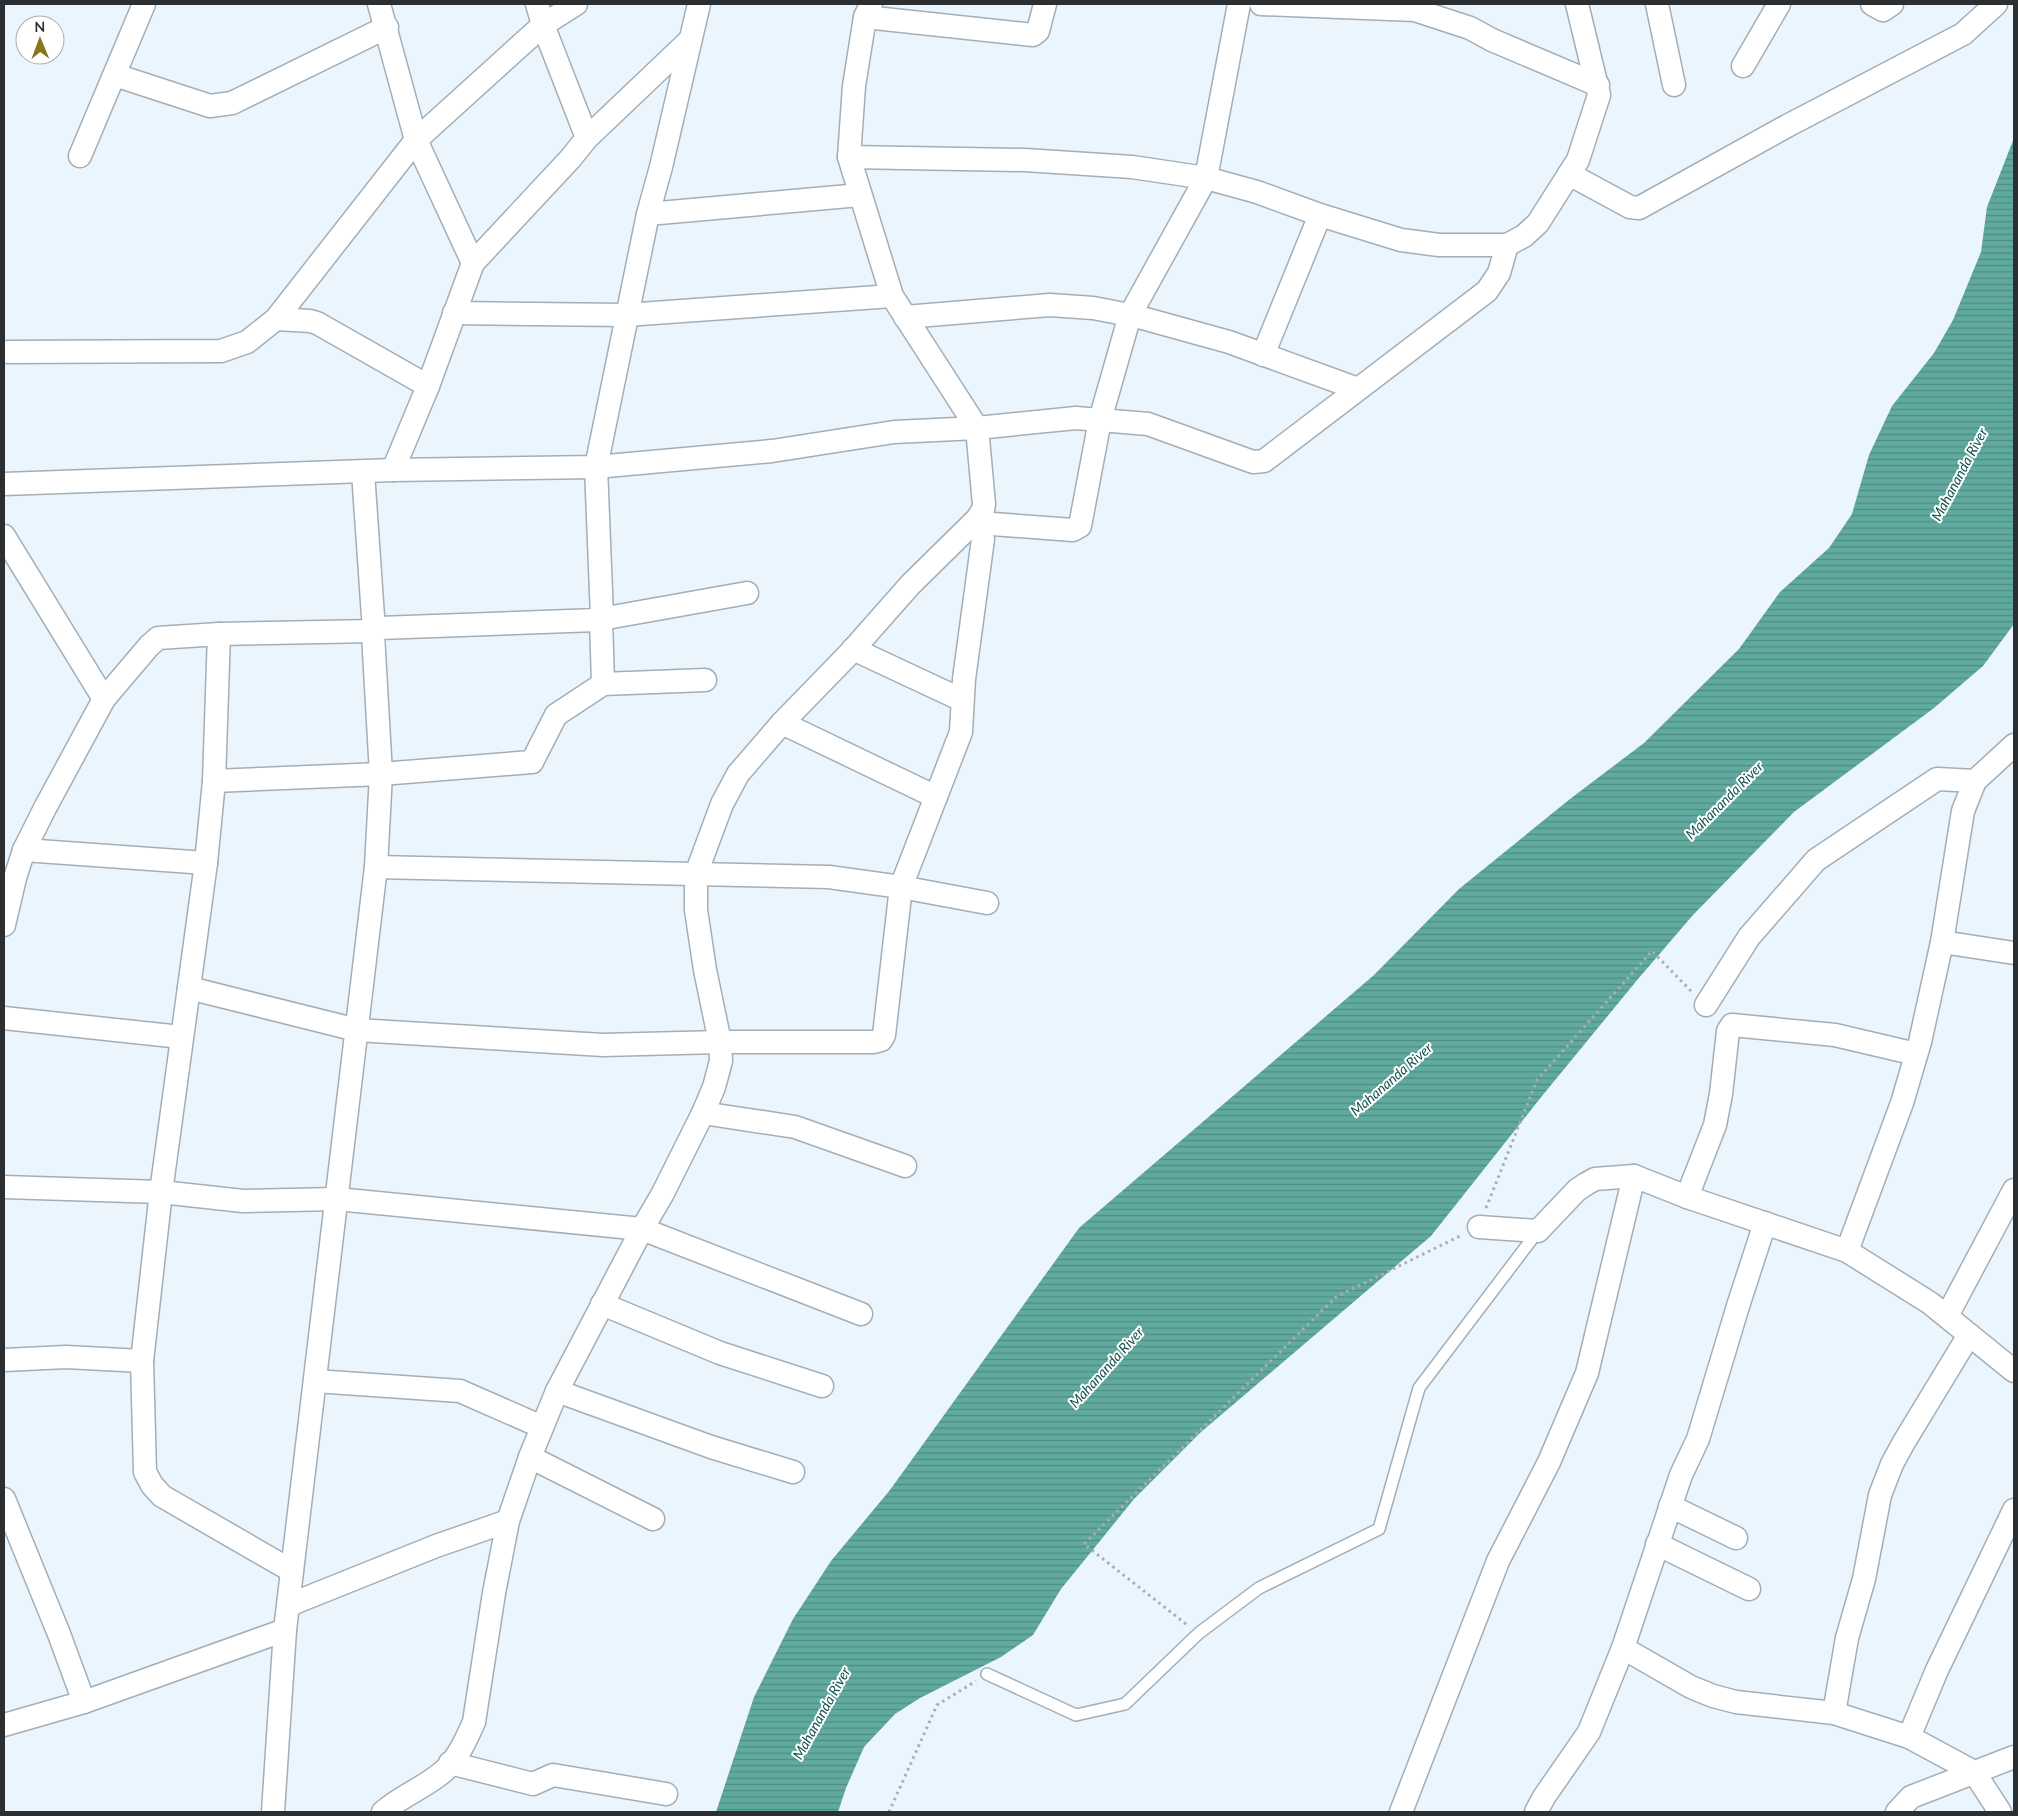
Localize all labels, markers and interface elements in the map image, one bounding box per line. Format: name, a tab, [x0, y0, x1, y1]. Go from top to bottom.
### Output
north arrow	[15, 15, 65, 65]
text: N	[34, 18, 45, 35]
water label: Mahananda River	[1927, 424, 1991, 523]
water label: Mahananda River	[1682, 758, 1766, 842]
water label: Mahananda River	[1347, 1039, 1435, 1119]
water label: Mahananda River	[1065, 1323, 1147, 1411]
water label: Mahananda River	[789, 1664, 853, 1762]

